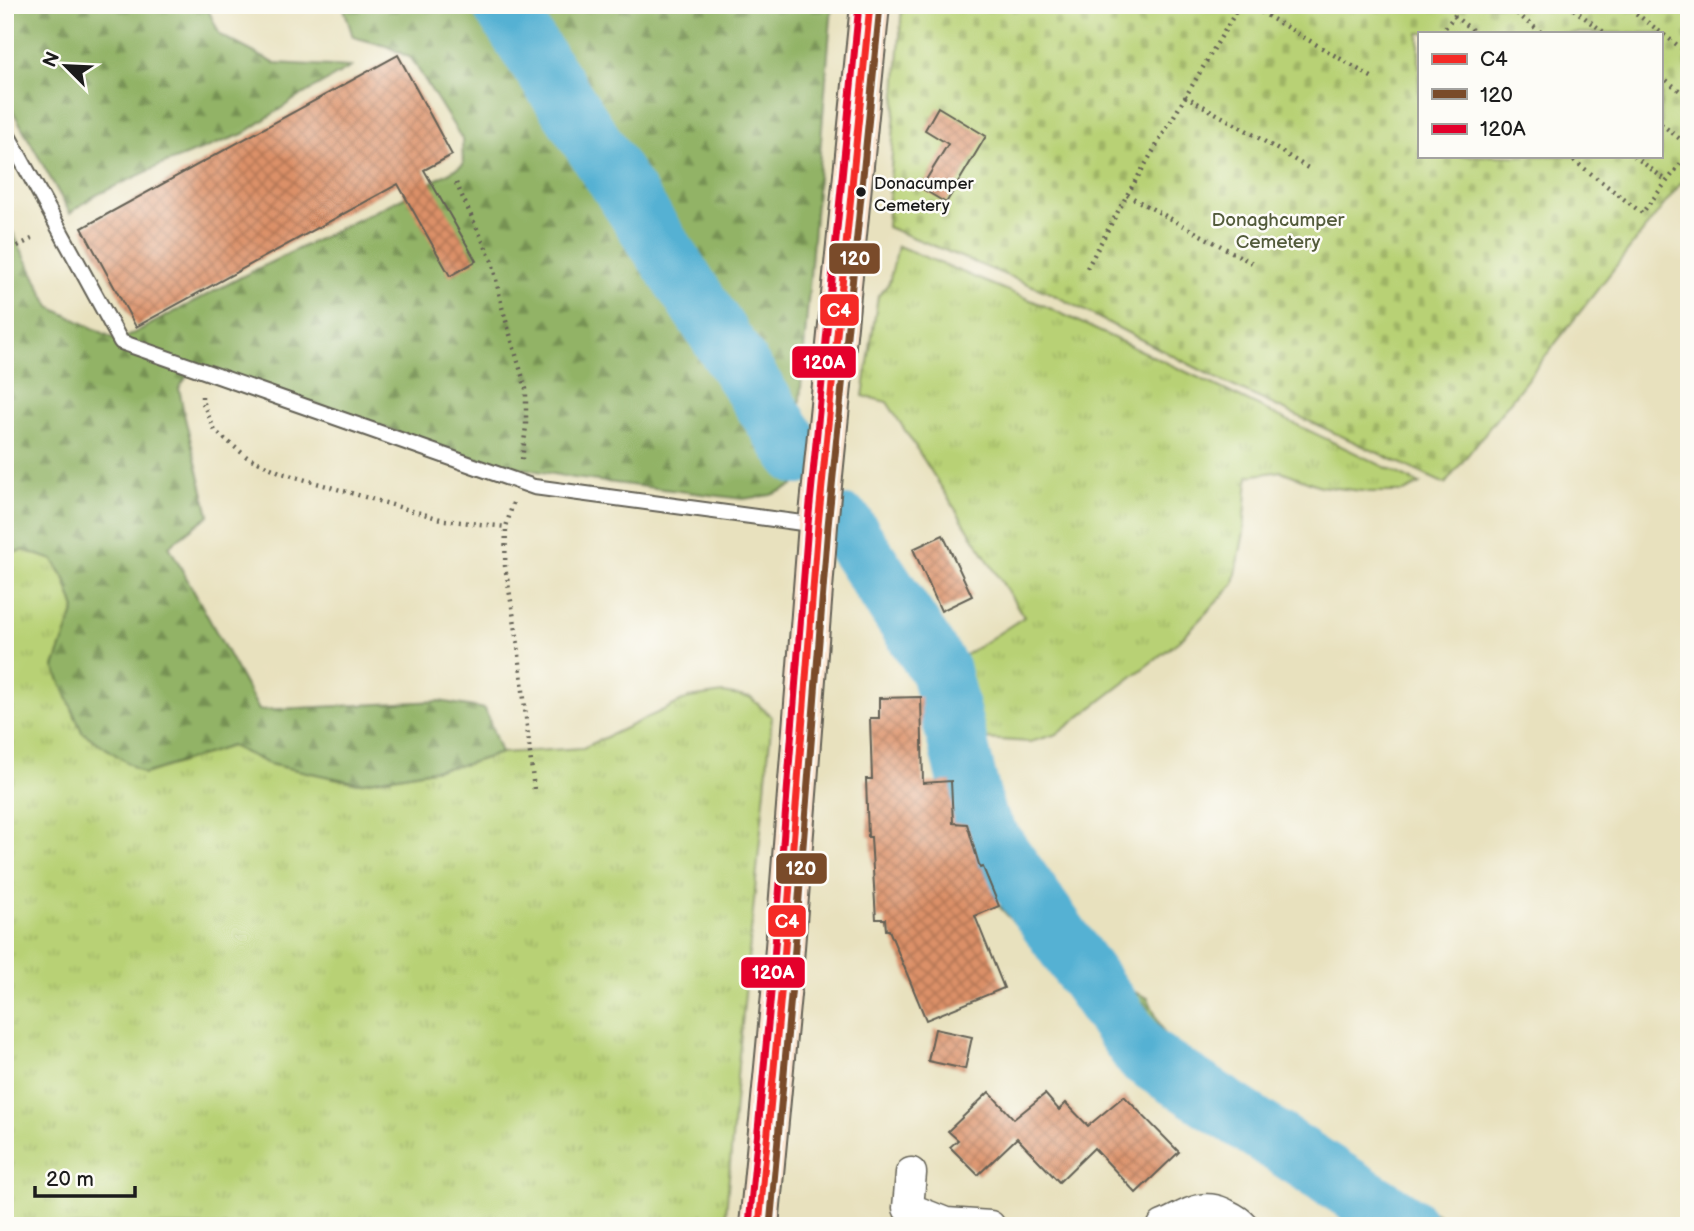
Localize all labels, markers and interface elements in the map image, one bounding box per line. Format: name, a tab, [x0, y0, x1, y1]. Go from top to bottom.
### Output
north arrow	[32, 32, 102, 102]
legend	[1418, 32, 1662, 158]
text: C4	[1480, 47, 1508, 72]
text: N	[38, 48, 65, 71]
text: 120	[1480, 83, 1513, 108]
text: 120A	[1480, 117, 1526, 142]
place label: Donacumper Cemetery	[874, 174, 975, 216]
marker: Donacumper Cemetery	[854, 185, 868, 199]
park label: Donaghcumper Cemetery	[1212, 209, 1346, 254]
line badge: 120	[828, 242, 881, 275]
text: 120	[840, 248, 870, 271]
line badge: C4	[819, 293, 860, 327]
text: C4	[827, 300, 851, 323]
line badge: 120A	[791, 345, 857, 379]
text: 120A	[803, 352, 846, 375]
line badge: 120	[775, 852, 828, 885]
text: 120	[786, 858, 816, 881]
line badge: C4	[767, 904, 807, 938]
text: C4	[775, 911, 799, 934]
line badge: 120A	[740, 956, 806, 989]
text: 120A	[752, 962, 795, 985]
scale bar	[35, 1154, 135, 1198]
text: 20 m	[46, 1167, 94, 1192]

